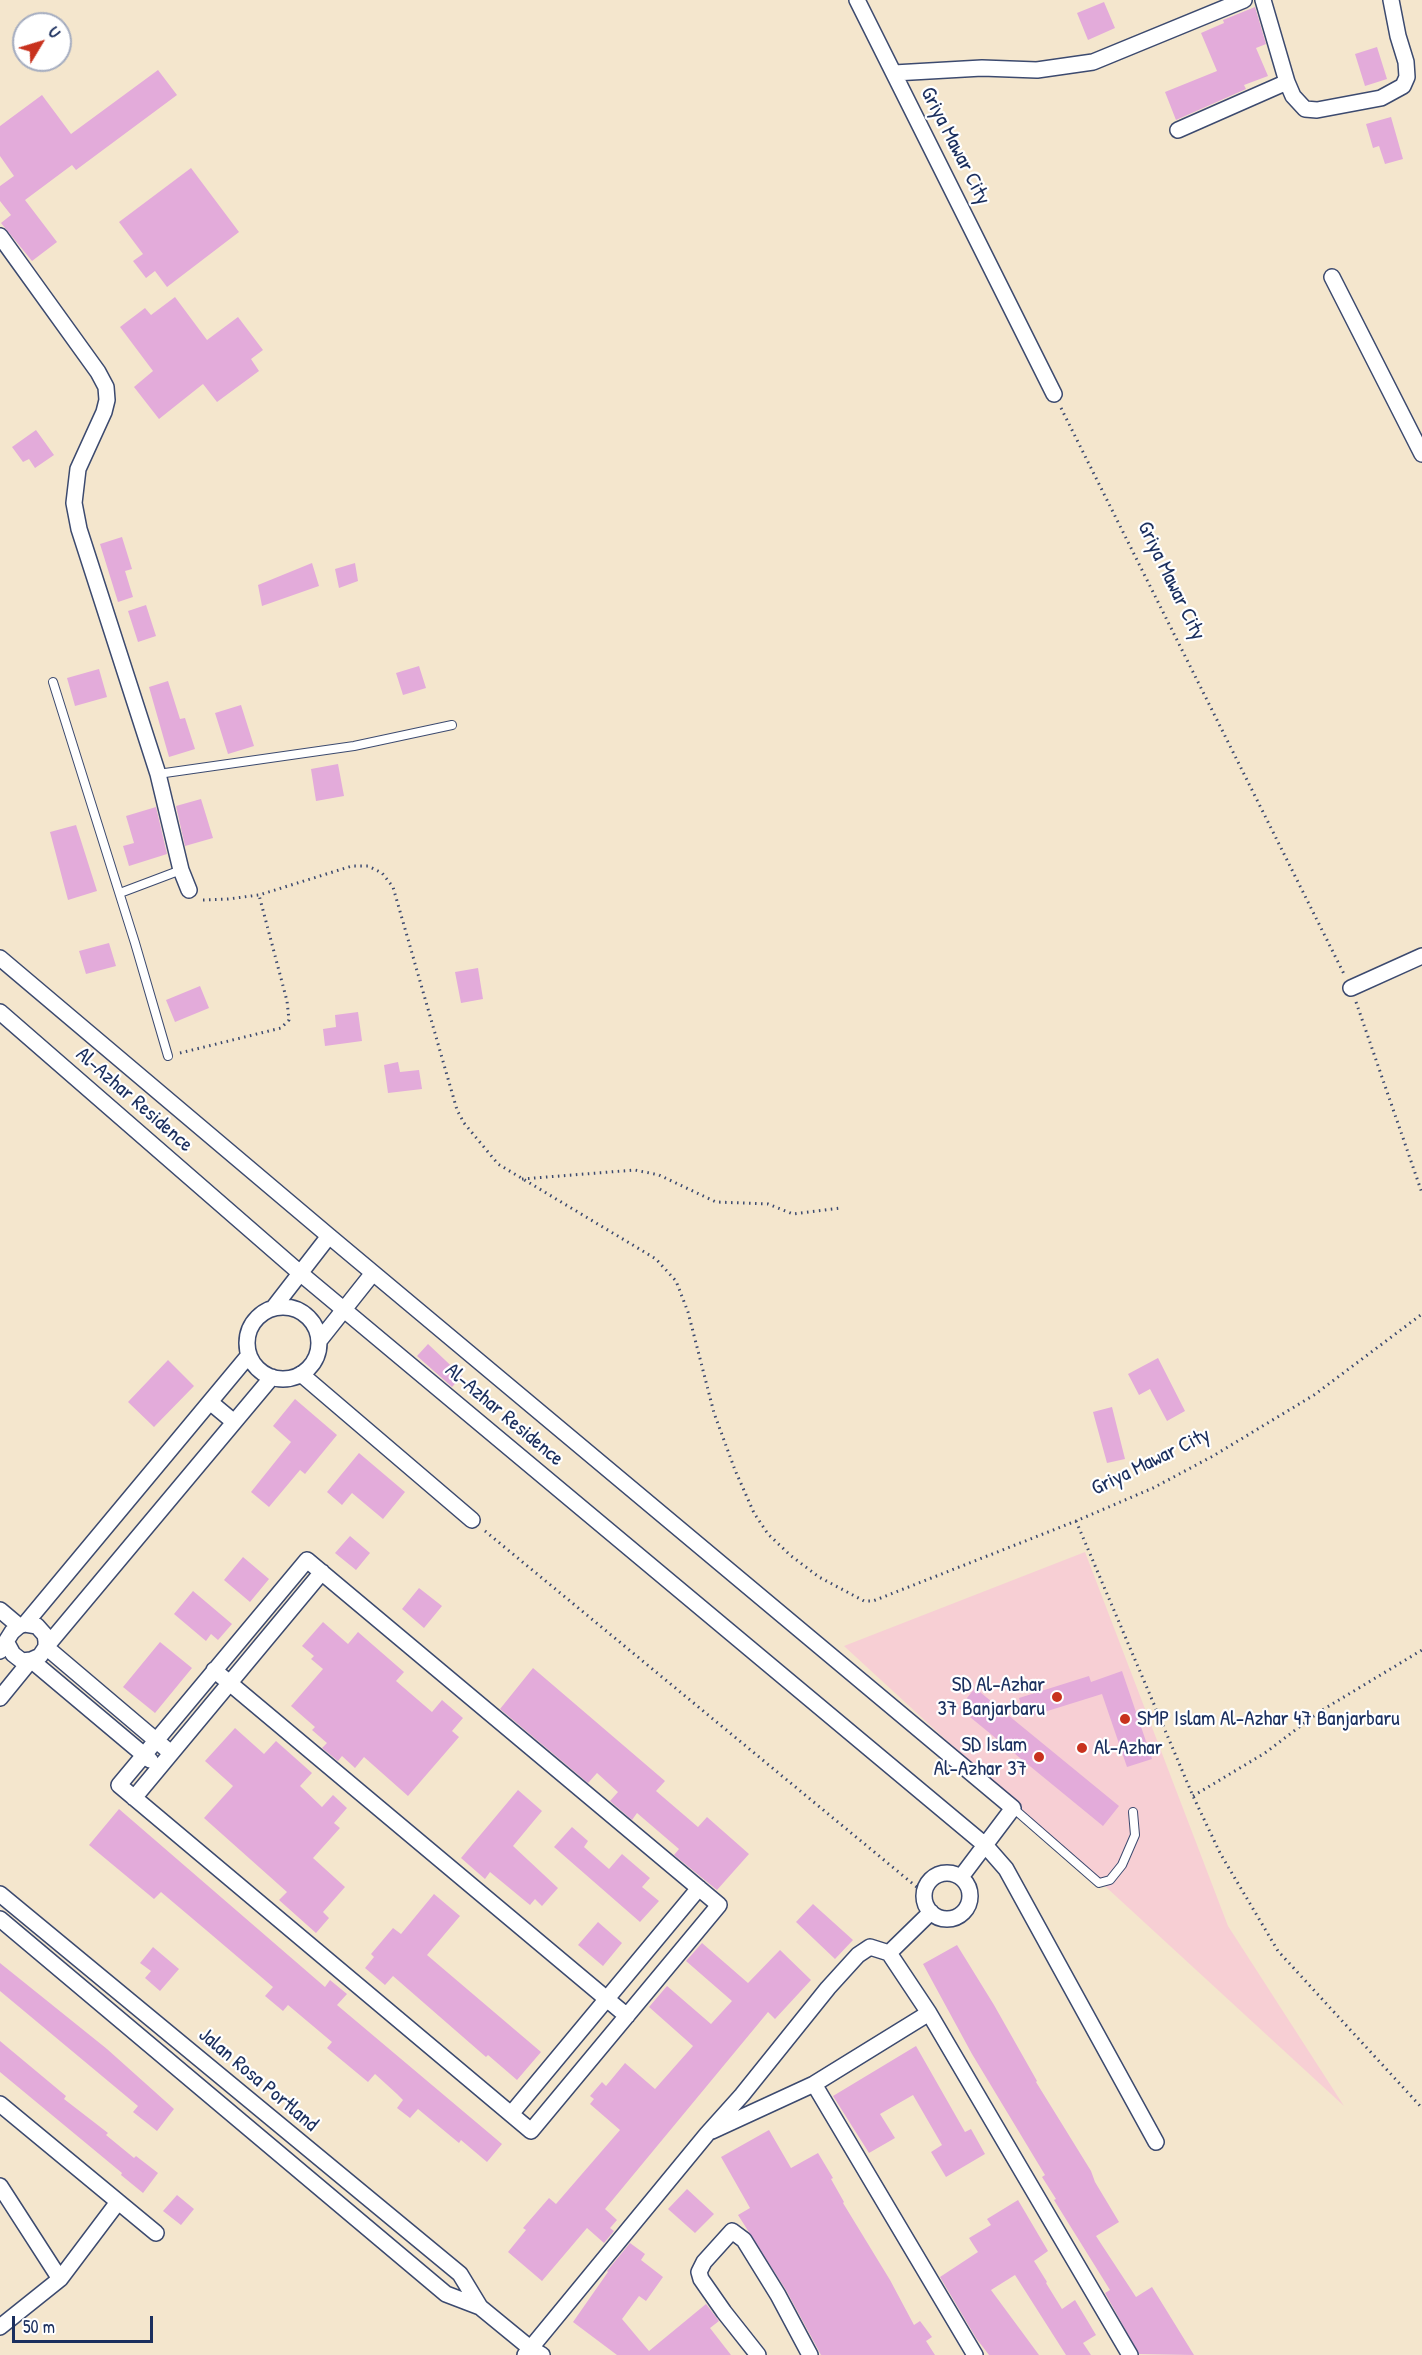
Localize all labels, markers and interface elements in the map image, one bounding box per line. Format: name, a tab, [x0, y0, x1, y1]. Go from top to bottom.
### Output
north arrow	[12, 12, 72, 72]
text: U	[43, 22, 66, 42]
street label: Griya Mawar City	[915, 83, 995, 209]
street label: Griya Mawar City	[1131, 518, 1211, 644]
street label: Al-Azhar Residence	[70, 1042, 198, 1158]
street label: Al-Azhar Residence	[440, 1358, 568, 1472]
street label: Griya Mawar City	[1088, 1422, 1214, 1502]
place label: SD Al-Azhar 37 Banjarbaru	[937, 1672, 1045, 1722]
marker: SD Al-Azhar 37 Banjarbaru	[1050, 1690, 1064, 1704]
place label: SMP Islam Al-Azhar 47 Banjarbaru	[1137, 1706, 1400, 1732]
marker: SMP Islam Al-Azhar 47 Banjarbaru	[1118, 1712, 1132, 1726]
place label: SD Islam Al-Azhar 37	[934, 1732, 1027, 1782]
place label: Al-Azhar	[1094, 1735, 1163, 1761]
marker: Al-Azhar	[1075, 1741, 1089, 1755]
marker: SD Islam Al-Azhar 37	[1032, 1750, 1046, 1764]
street label: Jalan Rosa Portland	[193, 2023, 323, 2137]
scale bar	[15, 2304, 156, 2342]
text: 50 m	[23, 2314, 55, 2339]

